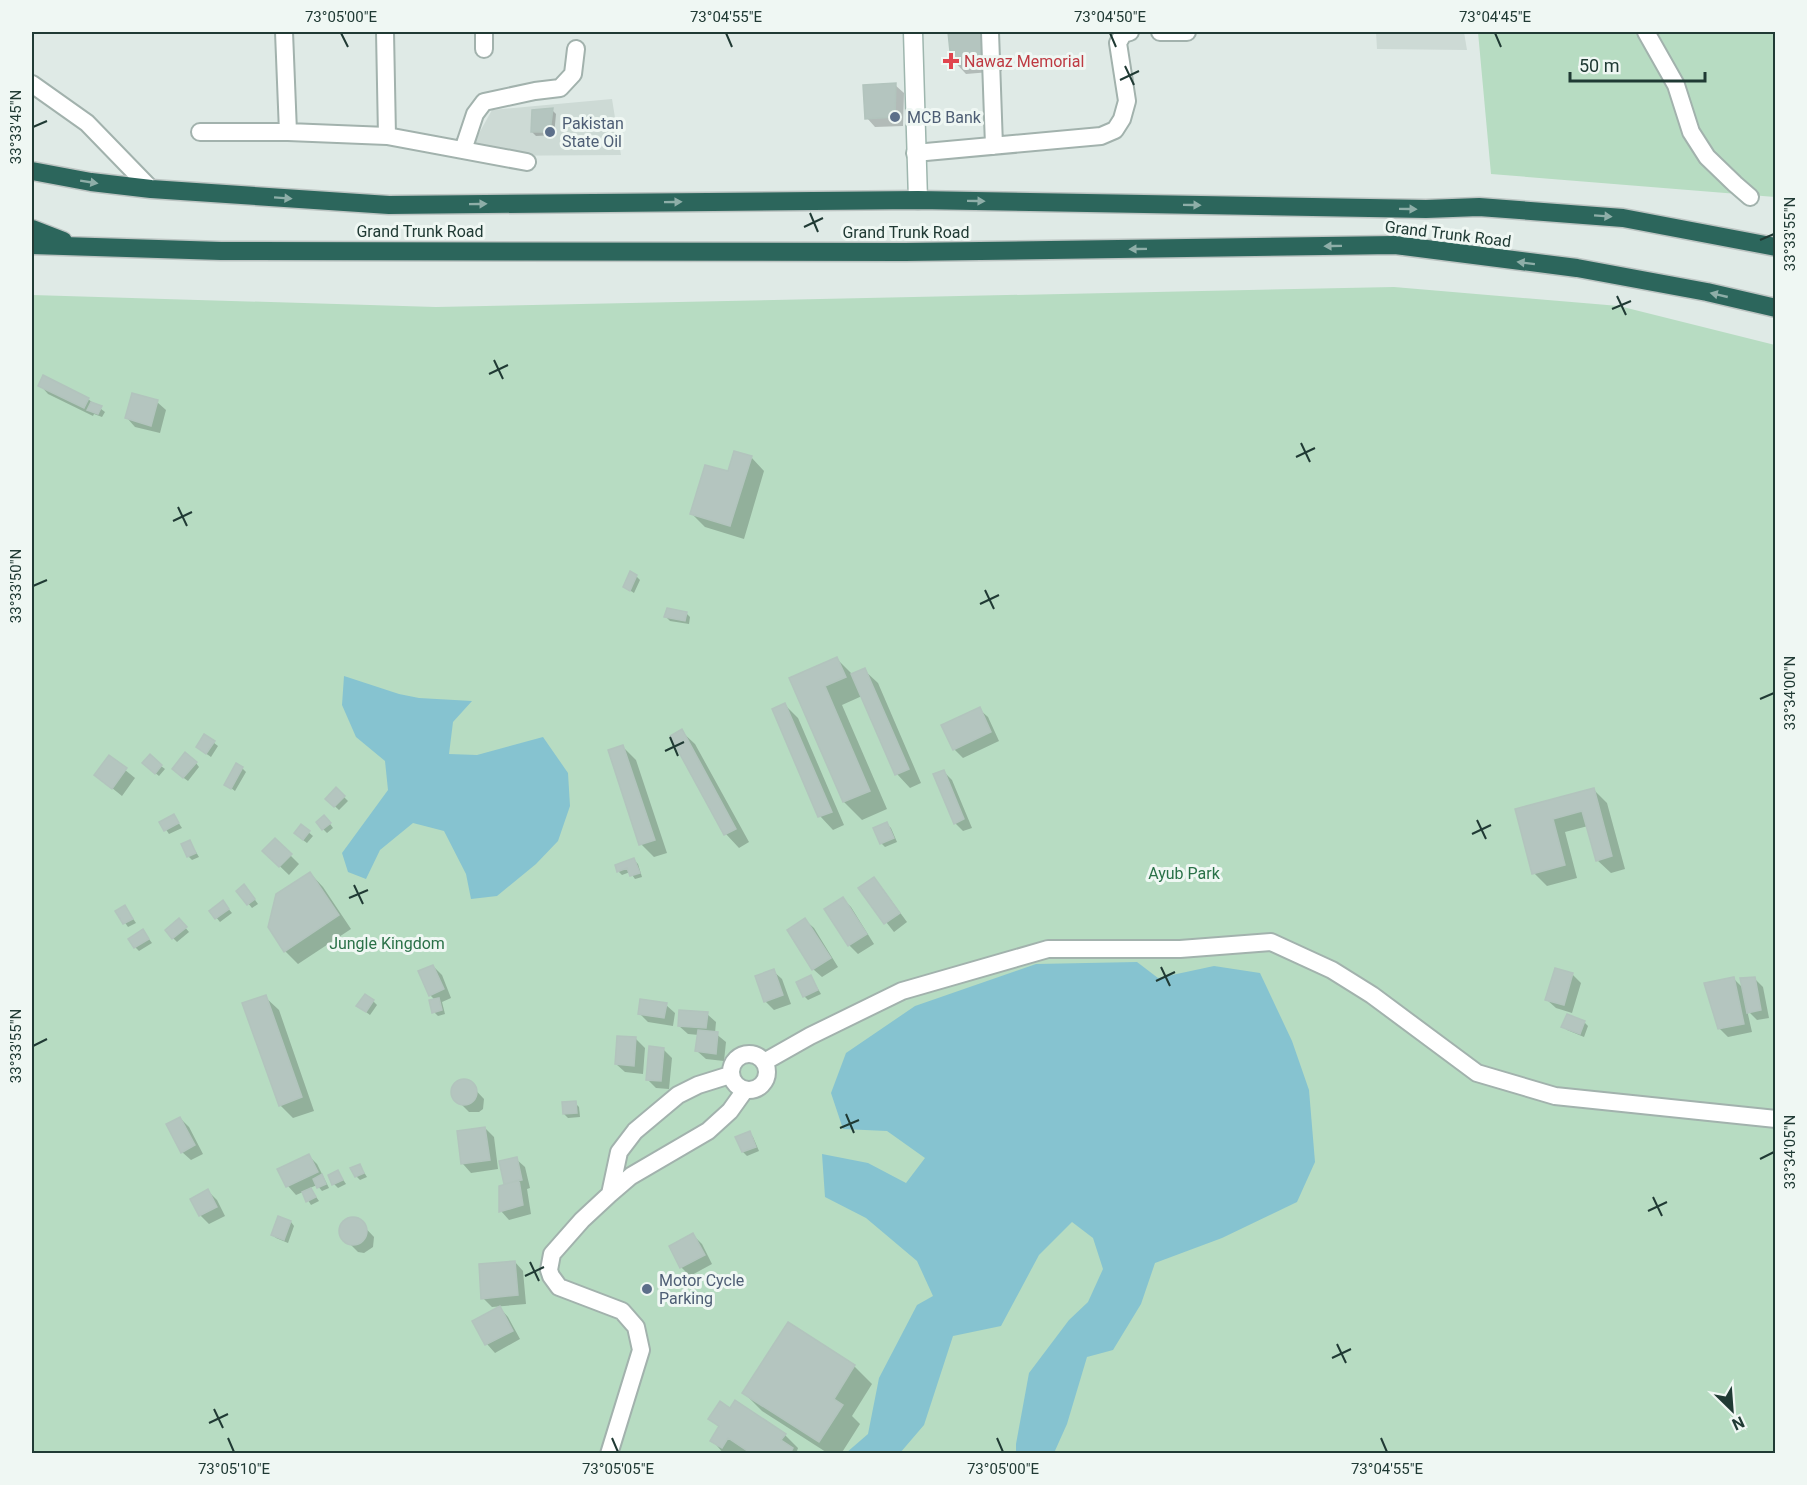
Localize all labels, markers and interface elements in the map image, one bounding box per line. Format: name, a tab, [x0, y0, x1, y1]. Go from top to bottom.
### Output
text: 73°05'00"E	[305, 8, 378, 26]
text: 73°04'55"E	[690, 8, 763, 26]
text: 73°04'50"E	[1074, 8, 1147, 26]
text: 73°04'45"E	[1459, 8, 1532, 26]
scale bar	[1570, 45, 1705, 83]
marker: Nawaz Memorial	[942, 52, 960, 70]
place label: Nawaz Memorial	[964, 52, 1084, 71]
text: 50 m	[1579, 55, 1619, 76]
text: 33°33'45"N	[7, 90, 25, 164]
place label: MCB Bank	[907, 108, 982, 127]
marker: MCB Bank	[888, 110, 902, 124]
place label: Pakistan State Oil	[562, 114, 624, 151]
marker: Pakistan State Oil	[543, 125, 557, 139]
one-way arrow	[80, 177, 99, 186]
one-way arrow	[274, 193, 293, 203]
one-way arrow	[967, 196, 986, 206]
one-way arrow	[663, 197, 682, 207]
text: 33°33'55"N	[1781, 197, 1799, 271]
one-way arrow	[469, 199, 488, 209]
one-way arrow	[1183, 200, 1202, 210]
one-way arrow	[1399, 204, 1418, 214]
one-way arrow	[1593, 211, 1612, 221]
street label: Grand Trunk Road	[1384, 217, 1512, 251]
street label: Grand Trunk Road	[356, 222, 484, 241]
street label: Grand Trunk Road	[842, 223, 970, 242]
one-way arrow	[1323, 241, 1342, 251]
one-way arrow	[1128, 244, 1147, 254]
one-way arrow	[1517, 258, 1536, 267]
one-way arrow	[1709, 290, 1728, 299]
text: 33°33'50"N	[7, 549, 25, 623]
text: 33°34'00"N	[1781, 656, 1799, 730]
park label: Ayub Park	[1148, 864, 1221, 883]
park label: Jungle Kingdom	[329, 934, 445, 953]
text: 33°33'55"N	[7, 1009, 25, 1083]
text: 33°34'05"N	[1781, 1115, 1799, 1189]
place label: Motor Cycle Parking	[659, 1271, 744, 1308]
marker: Motor Cycle Parking	[640, 1282, 654, 1296]
north arrow	[1702, 1380, 1762, 1440]
text: N	[1729, 1412, 1747, 1434]
text: 73°05'10"E	[198, 1460, 271, 1478]
text: 73°05'05"E	[582, 1460, 655, 1478]
text: 73°05'00"E	[967, 1460, 1040, 1478]
text: 73°04'55"E	[1351, 1460, 1424, 1478]

